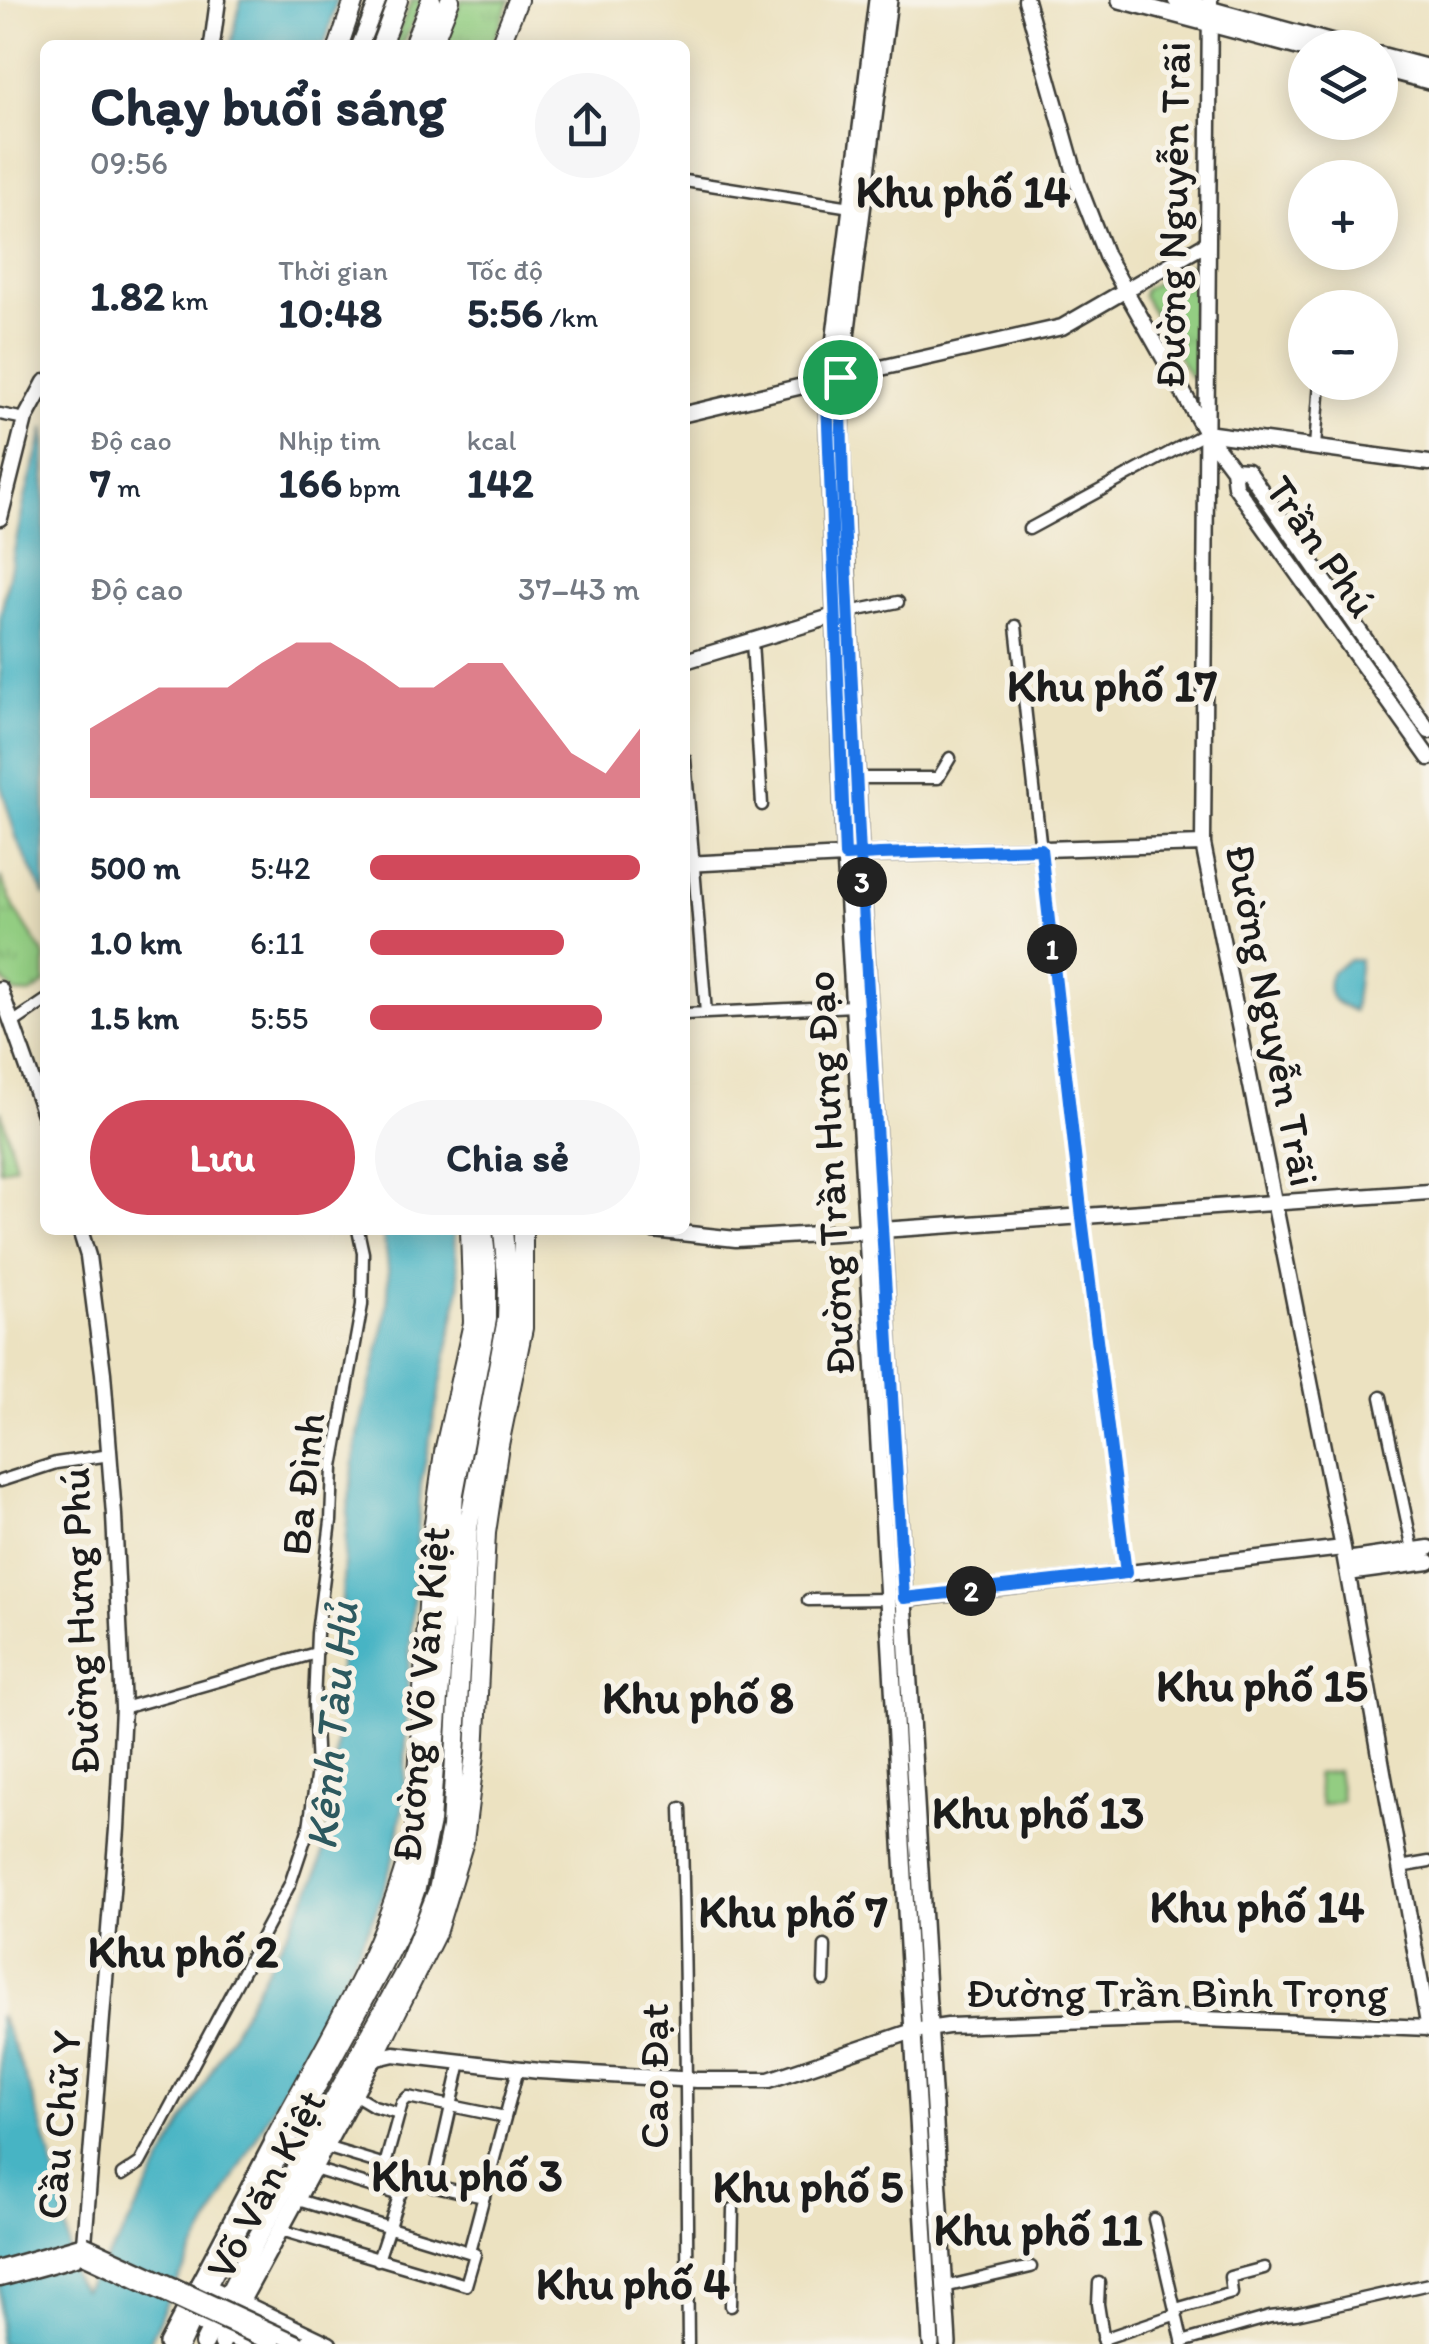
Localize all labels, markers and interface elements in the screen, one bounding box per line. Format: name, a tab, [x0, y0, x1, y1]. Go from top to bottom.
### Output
map controls	[1288, 30, 1398, 400]
button: layers	[1288, 30, 1398, 140]
street label: Đường Nguyễn Trãi	[1144, 41, 1201, 389]
text: Chạy buổi sáng	[90, 73, 446, 139]
button: share	[535, 73, 640, 178]
text: 09:56	[90, 144, 168, 182]
button: +	[1288, 160, 1398, 270]
district label: Khu phố 14	[855, 164, 1071, 218]
text: Thời gian	[278, 253, 388, 287]
text: Tốc độ	[467, 253, 543, 287]
text: 1.82	[90, 270, 165, 321]
text: km	[165, 283, 208, 317]
text: 10:48	[278, 287, 382, 338]
text: 5:56	[467, 287, 543, 338]
button: −	[1288, 290, 1398, 400]
text: /km	[543, 300, 598, 334]
pin	[798, 335, 883, 420]
icon: arrive	[813, 350, 868, 405]
text: Độ cao	[90, 423, 172, 457]
text: Nhịp tim	[278, 423, 381, 457]
text: kcal	[467, 423, 516, 457]
text: 7	[90, 457, 111, 508]
text: 166	[278, 457, 342, 508]
text: 142	[467, 457, 533, 508]
street label: Trần Phú	[1255, 466, 1389, 627]
text: m	[111, 470, 141, 504]
text: bpm	[342, 470, 401, 504]
text: Độ cao	[90, 570, 183, 608]
text: 37–43 m	[518, 570, 640, 608]
district label: Khu phố 17	[1007, 658, 1217, 712]
street label: Đường Nguyễn Trãi	[1214, 840, 1331, 1190]
text: 500 m	[90, 849, 180, 887]
text: 5:42	[250, 849, 311, 887]
pin: 3	[837, 857, 887, 907]
text: 3	[854, 865, 870, 899]
text: 1.0 km	[90, 924, 182, 962]
text: 6:11	[250, 924, 304, 962]
pin: 1	[1027, 924, 1077, 974]
text: 1	[1046, 932, 1059, 966]
street label: Đường Trần Hưng Đạo	[793, 969, 866, 1377]
text: 1.5 km	[90, 999, 179, 1037]
text: 5:55	[250, 999, 308, 1037]
button: Lưu	[90, 1100, 355, 1215]
button: Chia sẻ	[375, 1100, 640, 1215]
street label: Ba Đình	[270, 1410, 335, 1558]
street label: Đường Hưng Phú	[49, 1467, 110, 1775]
street label: Đường Võ Văn Kiệt	[380, 1524, 461, 1864]
pin: 2	[946, 1566, 996, 1616]
text: 2	[964, 1574, 978, 1608]
water label: Kênh Tàu Hủ	[293, 1599, 369, 1852]
district label: Khu phố 15	[1156, 1658, 1368, 1712]
district label: Khu phố 8	[602, 1670, 794, 1724]
district label: Khu phố 13	[932, 1785, 1144, 1839]
district label: Khu phố 14	[1149, 1879, 1365, 1933]
district label: Khu phố 7	[698, 1884, 888, 1938]
district label: Khu phố 2	[88, 1924, 279, 1978]
street label: Đường Trần Bình Trọng	[966, 1967, 1389, 2018]
street label: Cao Đạt	[628, 2003, 679, 2149]
street label: Cầu Chữ Y	[25, 2028, 92, 2222]
street label: Võ Văn Kiệt	[194, 2081, 337, 2288]
district label: Khu phố 3	[371, 2148, 563, 2202]
district label: Khu phố 5	[713, 2159, 904, 2213]
district label: Khu phố 11	[933, 2202, 1143, 2256]
district label: Khu phố 4	[536, 2256, 730, 2310]

